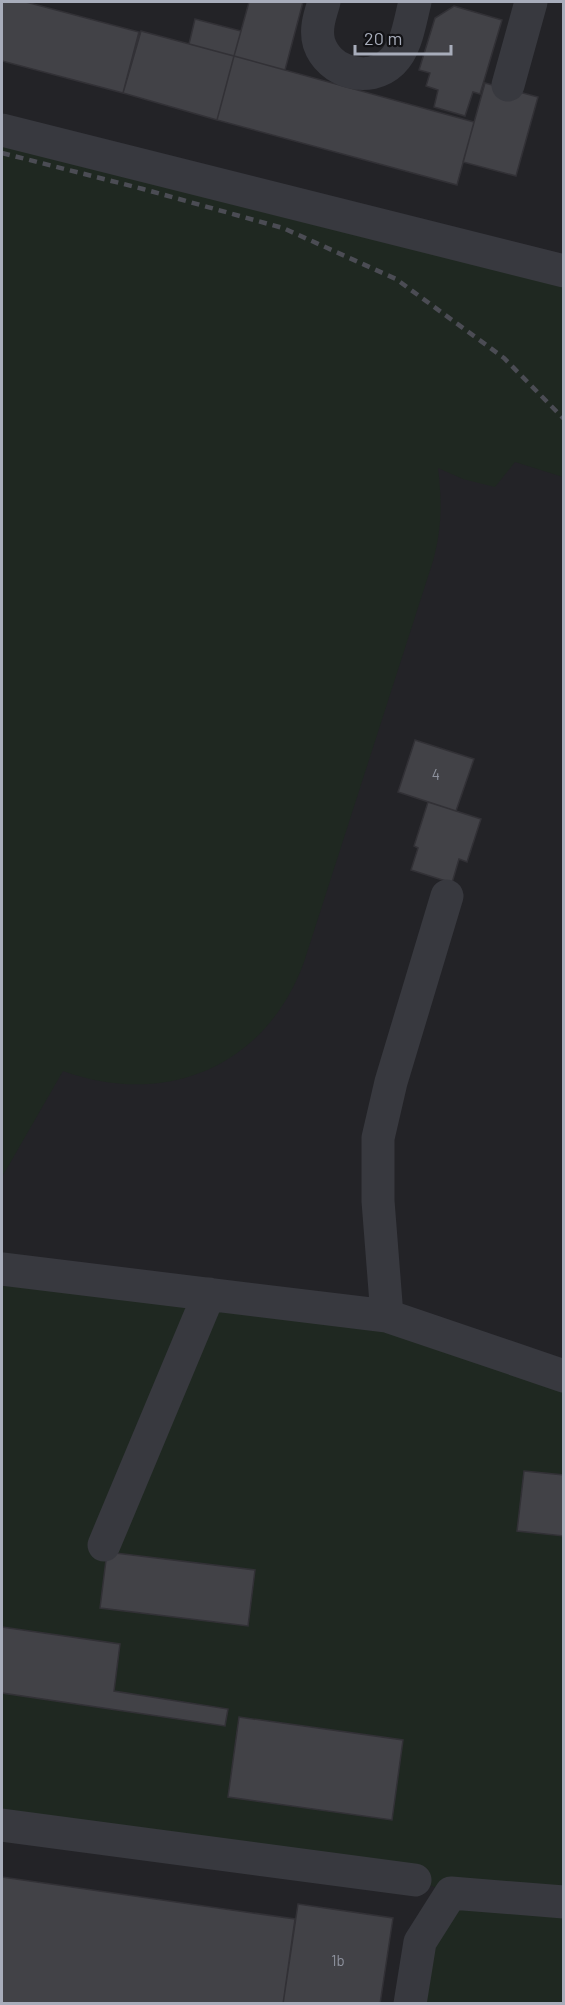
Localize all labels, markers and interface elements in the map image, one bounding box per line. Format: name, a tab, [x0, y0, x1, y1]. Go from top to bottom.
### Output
scale bar	[355, 18, 451, 56]
text: 20 m	[364, 27, 402, 49]
house number: 4	[432, 765, 440, 783]
house number: 1b	[331, 1951, 345, 1969]

